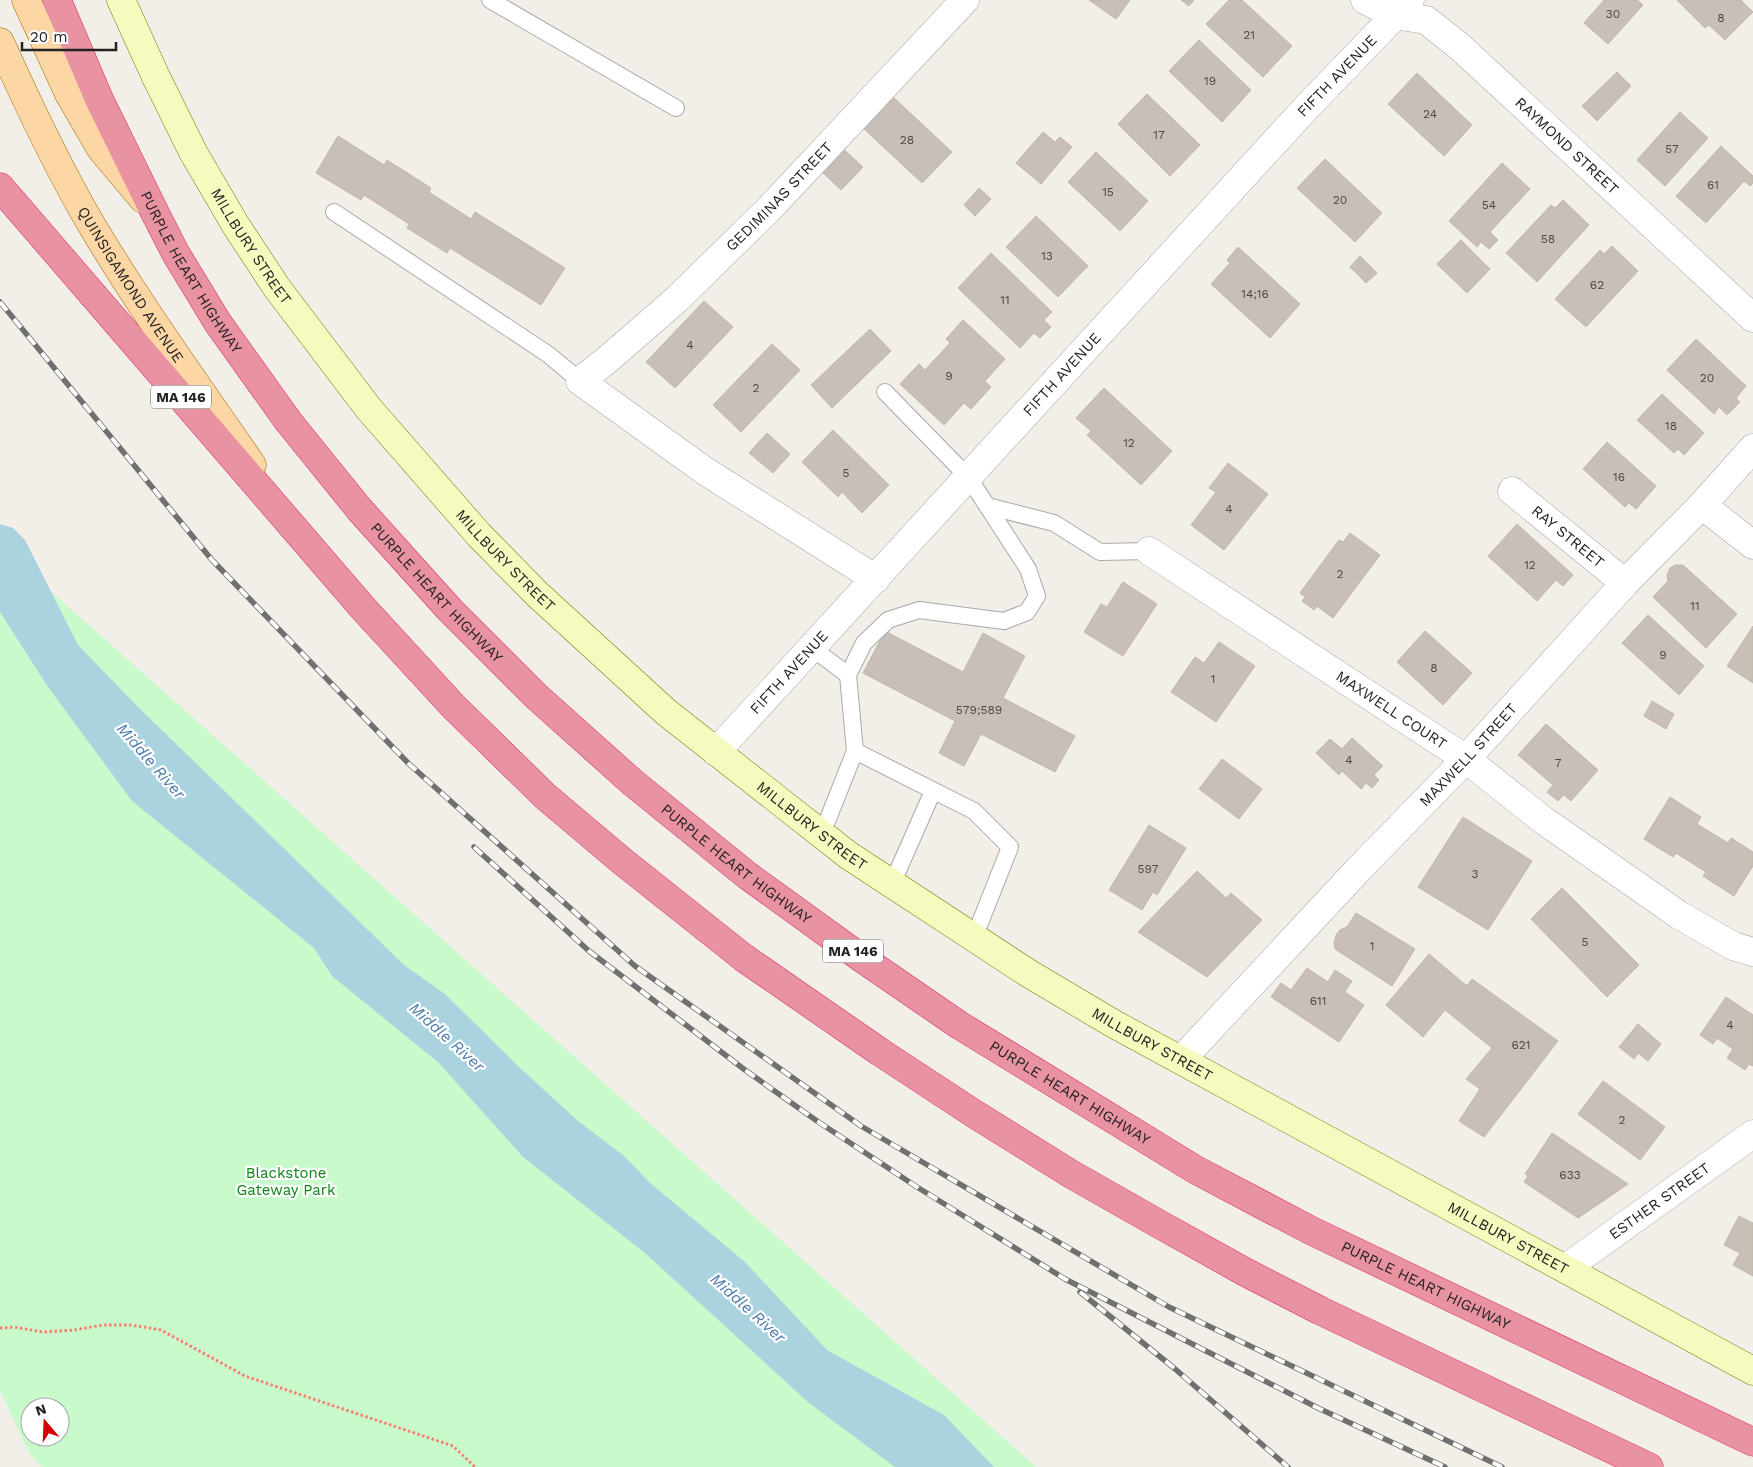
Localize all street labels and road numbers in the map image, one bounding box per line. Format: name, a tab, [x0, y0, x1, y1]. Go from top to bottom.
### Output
street label: FIFTH AVENUE	[1293, 31, 1380, 121]
street label: RAYMOND STREET	[1511, 94, 1622, 198]
street label: GEDIMINAS STREET	[722, 138, 836, 255]
street label: MILLBURY STREET	[207, 185, 295, 308]
street label: PURPLE HEART HIGHWAY	[137, 188, 246, 357]
street label: QUINSIGAMOND AVENUE	[74, 203, 187, 366]
street label: FIFTH AVENUE	[1019, 329, 1105, 420]
road number: MA 146	[151, 386, 211, 408]
street label: RAY STREET	[1528, 502, 1608, 571]
street label: MILLBURY STREET	[452, 506, 559, 615]
street label: PURPLE HEART HIGHWAY	[367, 519, 507, 667]
street label: FIFTH AVENUE	[746, 627, 832, 718]
street label: MAXWELL COURT	[1333, 667, 1450, 753]
street label: MAXWELL STREET	[1416, 700, 1521, 810]
street label: MILLBURY STREET	[753, 778, 871, 874]
street label: PURPLE HEART HIGHWAY	[657, 800, 815, 928]
road number: MA 146	[823, 939, 883, 962]
street label: MILLBURY STREET	[1089, 1004, 1216, 1085]
street label: PURPLE HEART HIGHWAY	[986, 1037, 1154, 1149]
street label: ESTHER STREET	[1605, 1159, 1713, 1243]
street label: MILLBURY STREET	[1444, 1198, 1572, 1278]
street label: PURPLE HEART HIGHWAY	[1338, 1237, 1514, 1334]

